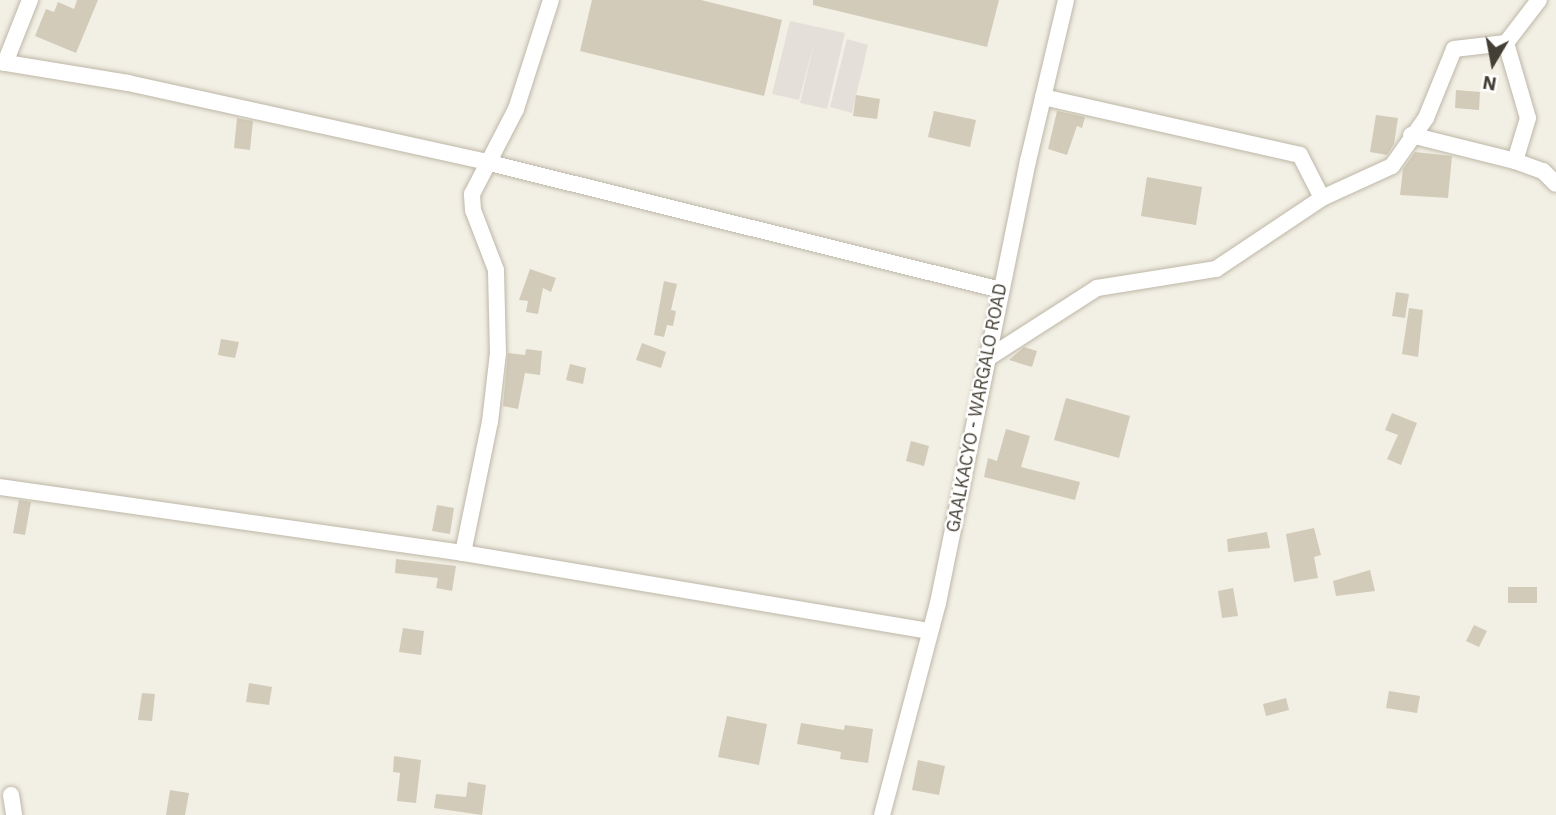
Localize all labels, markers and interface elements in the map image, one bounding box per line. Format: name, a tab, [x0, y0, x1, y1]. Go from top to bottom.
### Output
north arrow	[1458, 28, 1528, 98]
text: N	[1480, 71, 1498, 97]
street label: GAALKACYO - WARGALO ROAD	[942, 282, 1012, 534]

